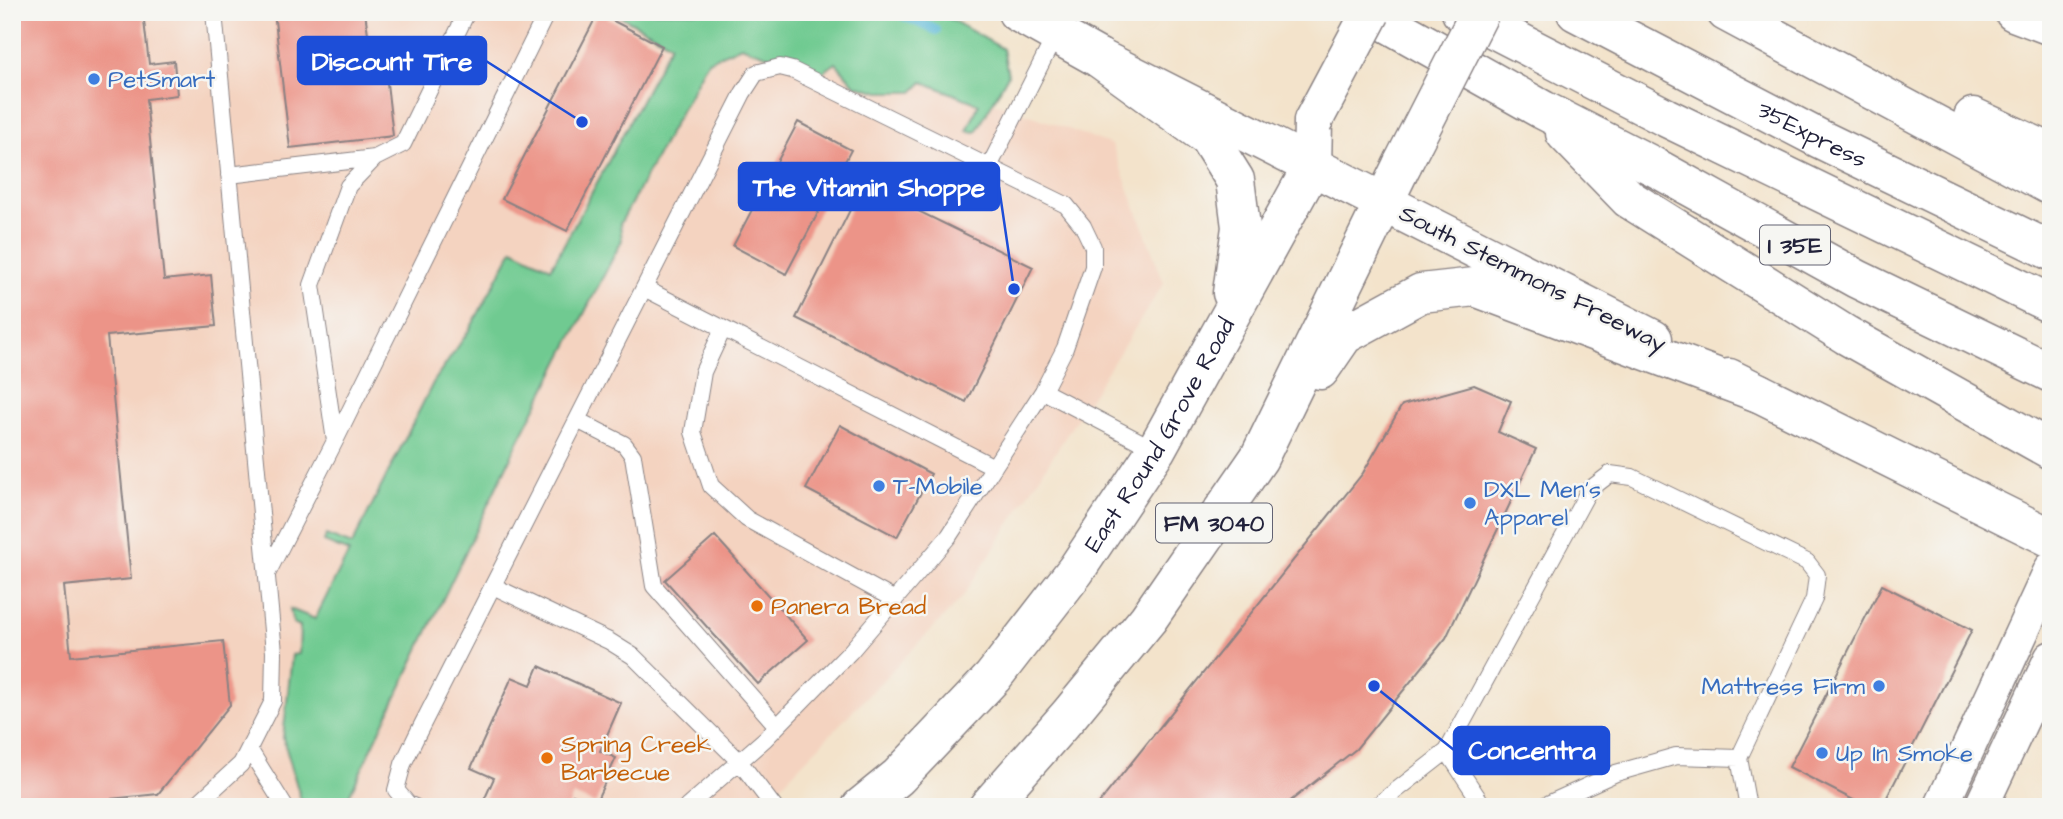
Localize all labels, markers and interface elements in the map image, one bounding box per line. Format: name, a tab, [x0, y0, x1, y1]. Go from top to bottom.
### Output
callout: Discount Tire	[298, 37, 486, 84]
text: Discount Tire	[312, 44, 472, 80]
place label: PetSmart	[108, 63, 216, 97]
marker: PetSmart	[86, 71, 102, 87]
street label: 35Express	[1751, 93, 1872, 177]
callout: The Vitamin Shoppe	[739, 163, 999, 210]
text: The Vitamin Shoppe	[752, 170, 985, 206]
street label: South Stemmons Freeway	[1393, 197, 1672, 362]
road number: I 35E	[1760, 226, 1830, 264]
street label: East Round Grove Road	[1077, 312, 1244, 559]
place label: T-Mobile	[893, 470, 983, 504]
place label: DXL Men's Apparel	[1484, 473, 1601, 535]
marker: T-Mobile	[871, 478, 887, 494]
marker: DXL Men's Apparel	[1462, 495, 1478, 511]
road number: FM 3040	[1156, 503, 1272, 542]
place label: Panera Bread	[771, 590, 926, 624]
marker: Panera Bread	[749, 598, 765, 614]
place label: Mattress Firm	[1701, 670, 1865, 704]
marker: Mattress Firm	[1871, 678, 1887, 694]
callout: Concentra	[1454, 727, 1609, 774]
place label: Spring Creek Barbecue	[561, 728, 712, 790]
text: Concentra	[1468, 733, 1597, 769]
place label: Up In Smoke	[1836, 737, 1973, 771]
marker: Up In Smoke	[1814, 745, 1830, 761]
marker: Spring Creek Barbecue	[539, 750, 555, 766]

